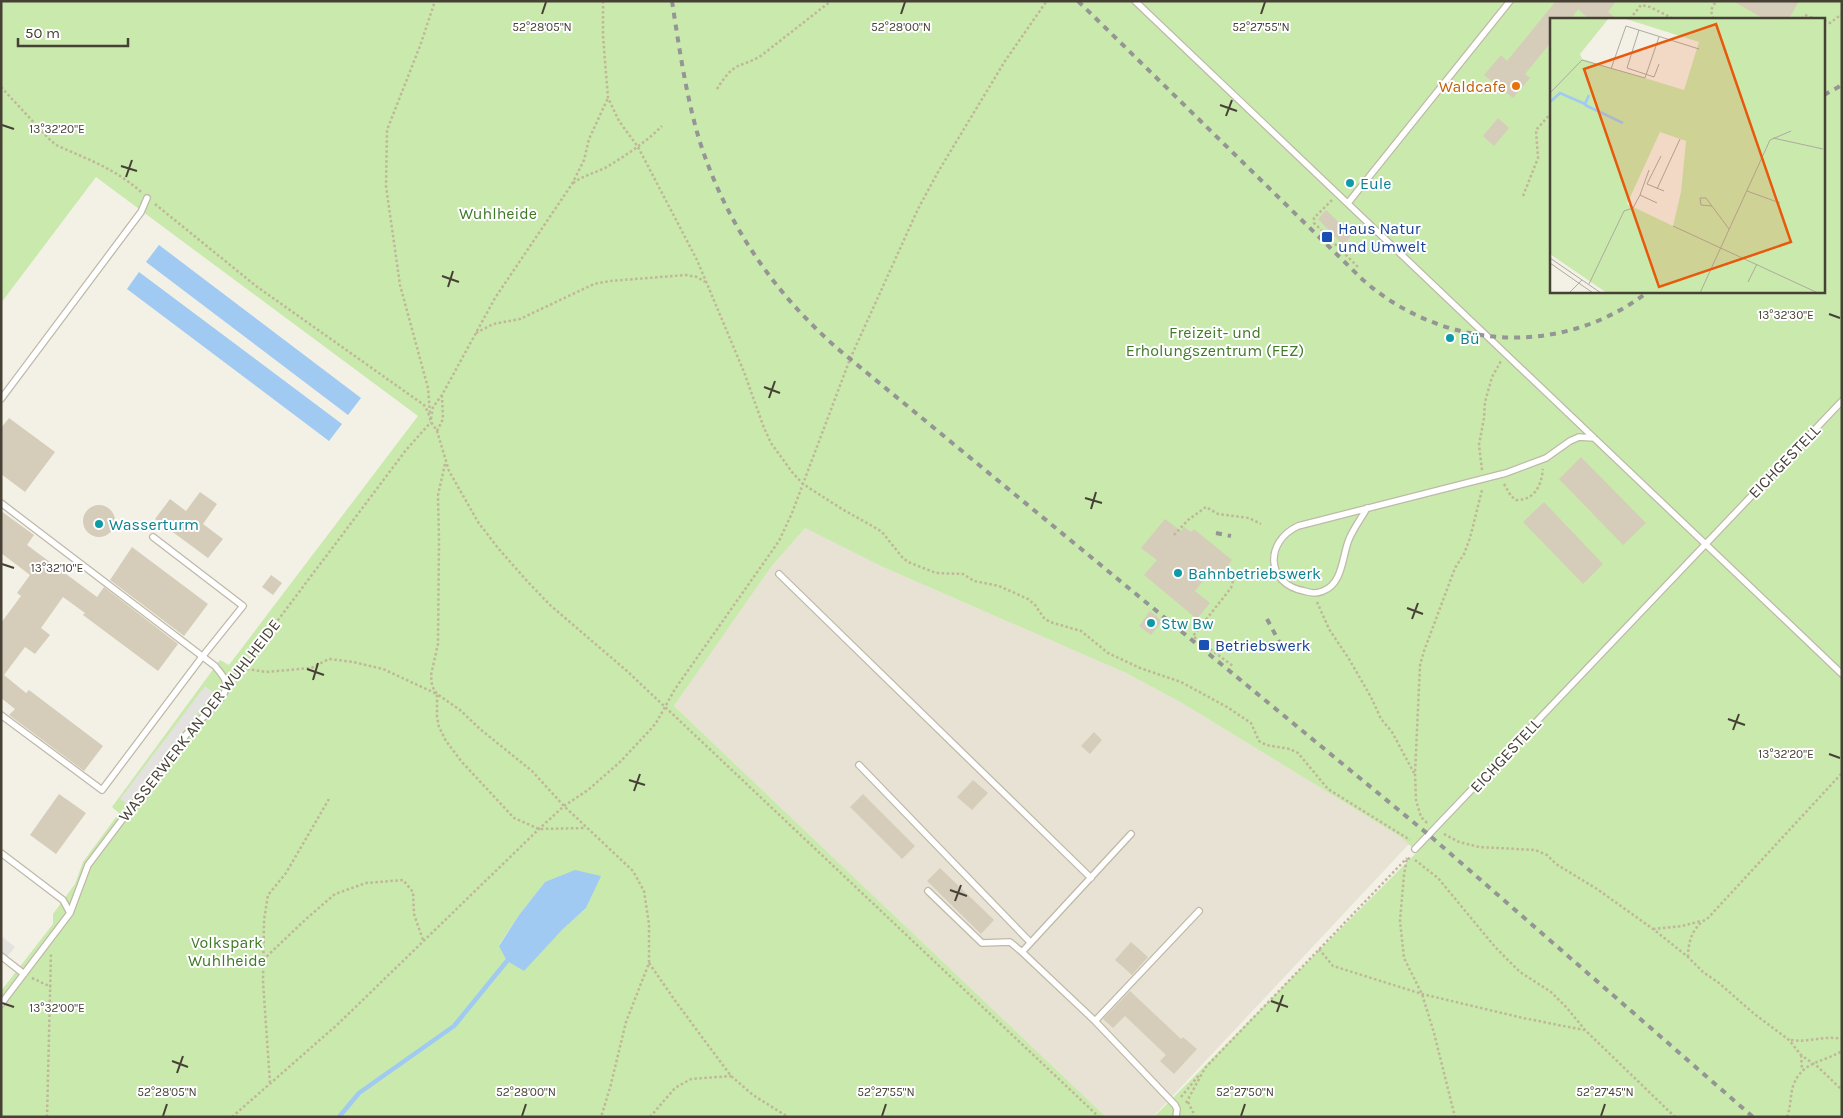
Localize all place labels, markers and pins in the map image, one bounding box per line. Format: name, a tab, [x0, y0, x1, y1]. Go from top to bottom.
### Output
place label: Waldcafe	[1439, 77, 1506, 96]
marker: Waldcafe	[1510, 80, 1522, 92]
place label: Eule	[1360, 174, 1391, 193]
marker: Eule	[1344, 177, 1356, 189]
place label: Haus Natur und Umwelt	[1338, 219, 1426, 256]
marker: Haus Natur und Umwelt	[1320, 230, 1334, 244]
place label: Bü	[1460, 329, 1480, 348]
marker: Bü	[1444, 332, 1456, 344]
place label: Wasserturm	[109, 515, 199, 534]
marker: Wasserturm	[93, 518, 105, 530]
place label: Bahnbetriebswerk	[1188, 564, 1321, 583]
marker: Bahnbetriebswerk	[1172, 567, 1184, 579]
place label: Stw Bw	[1161, 614, 1214, 633]
marker: Stw Bw	[1145, 617, 1157, 629]
place label: Betriebswerk	[1215, 636, 1310, 655]
marker: Betriebswerk	[1197, 638, 1211, 652]

